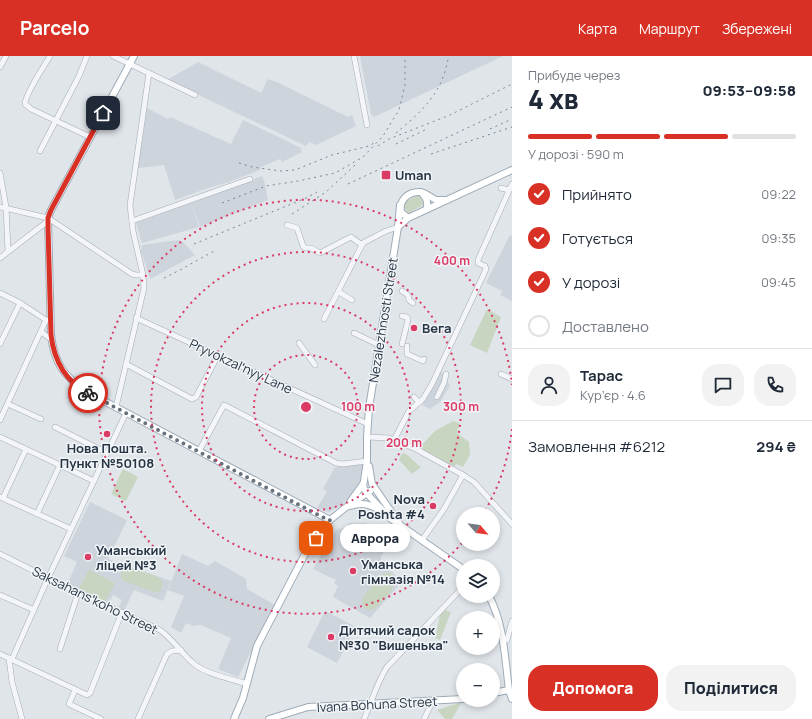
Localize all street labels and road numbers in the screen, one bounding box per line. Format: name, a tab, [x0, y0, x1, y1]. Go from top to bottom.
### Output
street label: Nezalezhnosti Street	[364, 256, 402, 384]
street label: Pryvokzalʹnyy Lane	[186, 334, 296, 398]
street label: Saksahansʹkoho Street	[29, 562, 161, 638]
street label: Ivana Bohuna Street	[316, 692, 438, 716]

